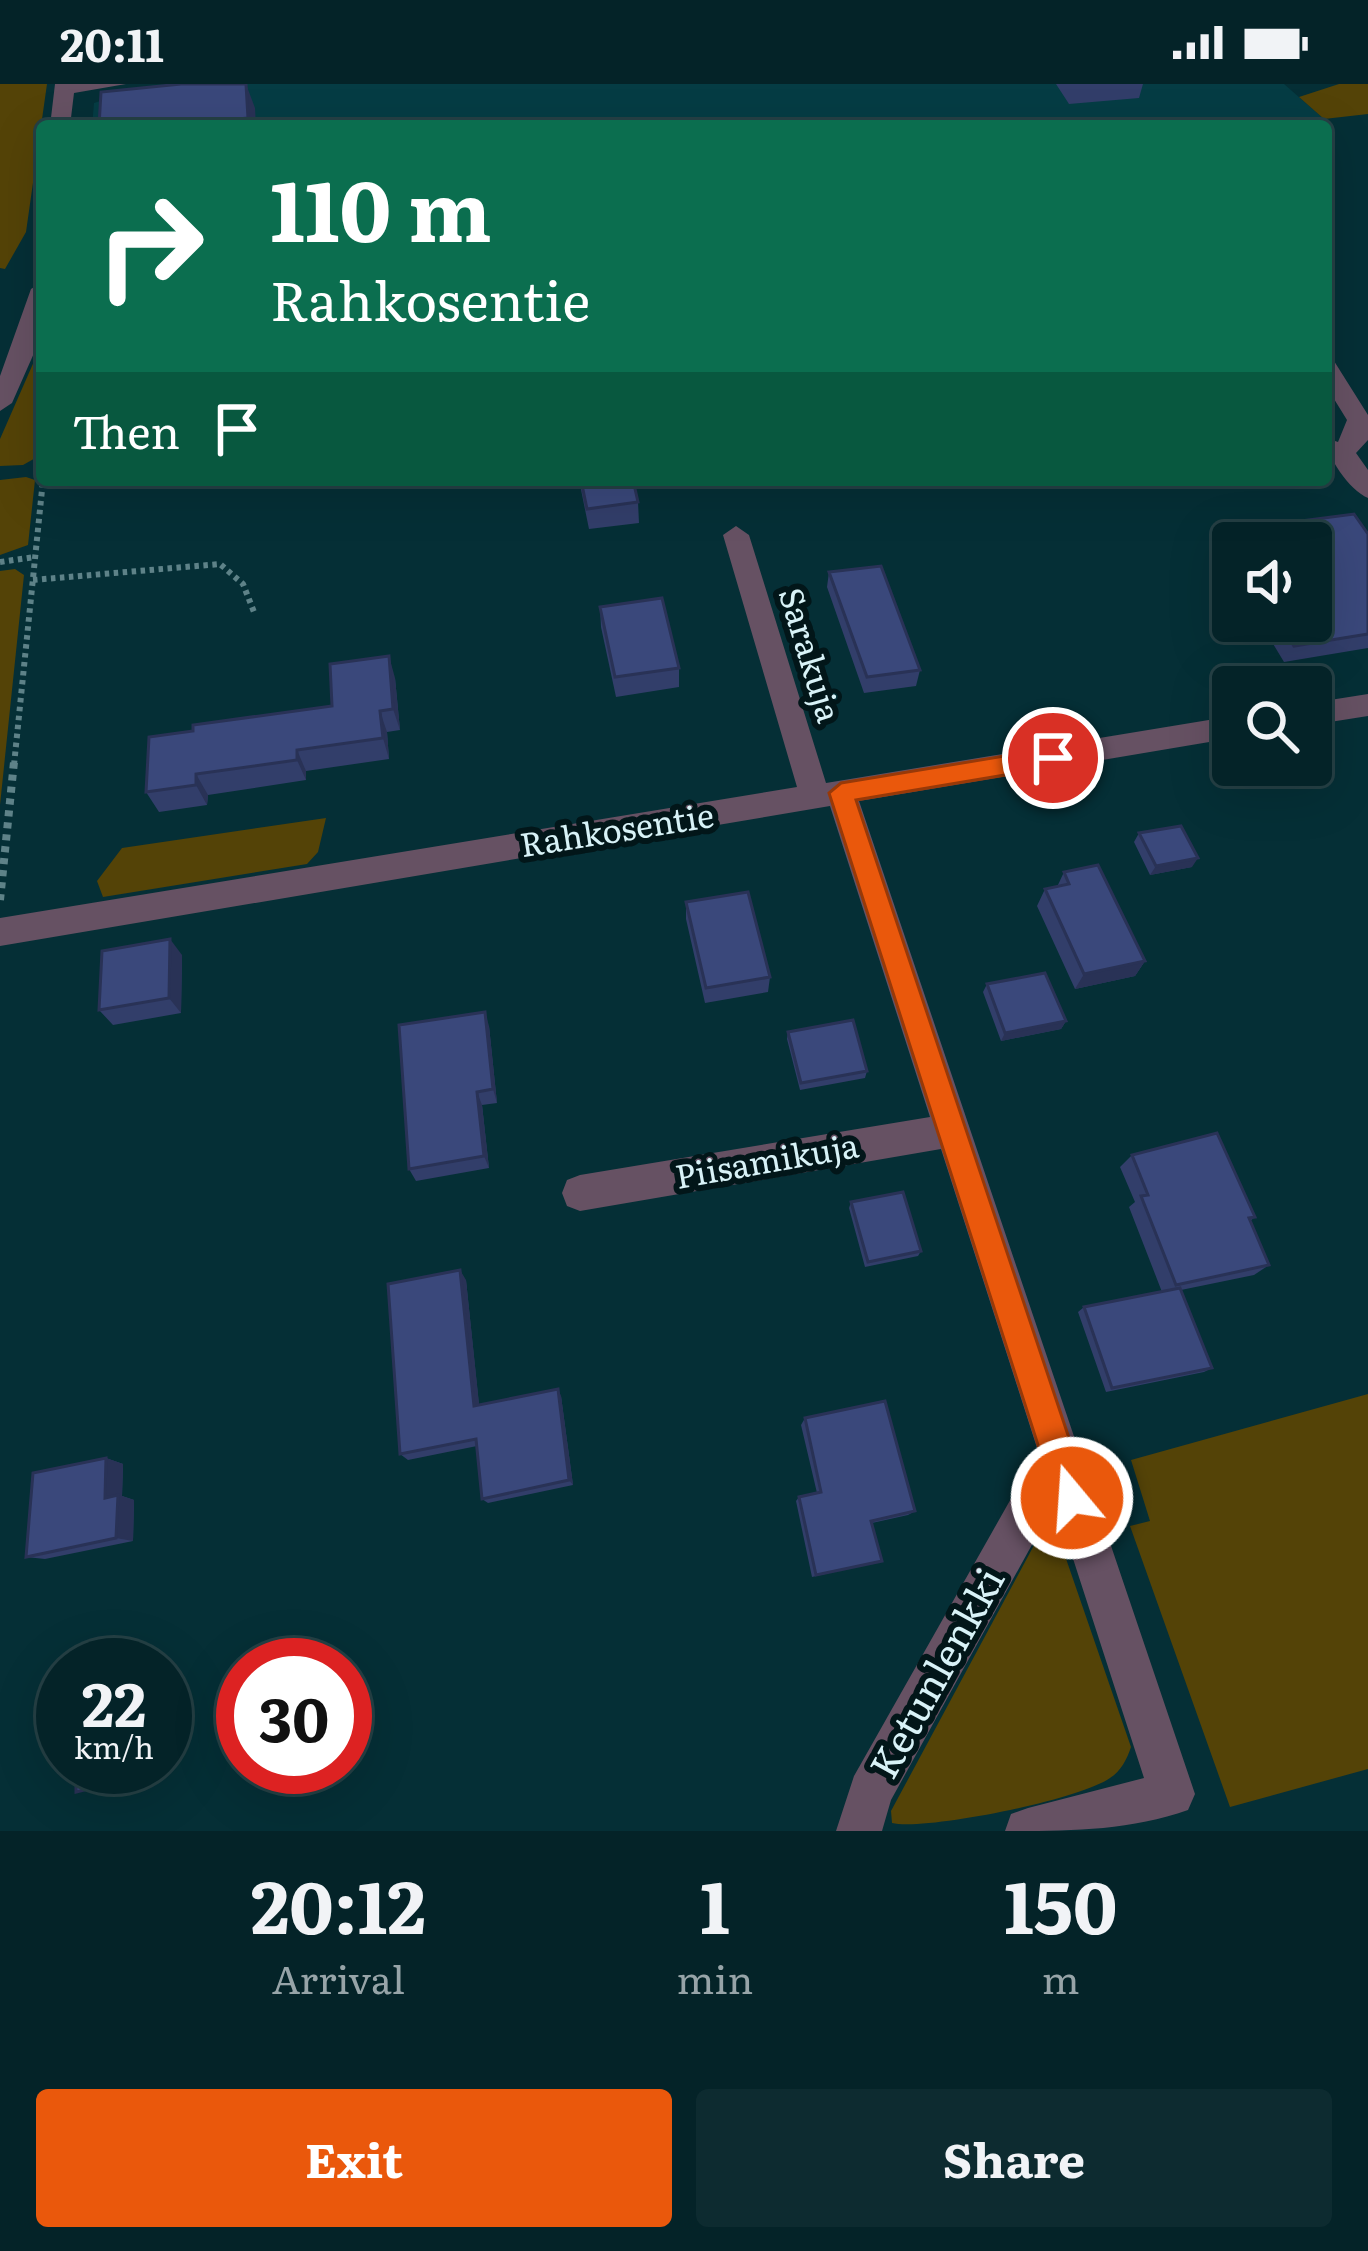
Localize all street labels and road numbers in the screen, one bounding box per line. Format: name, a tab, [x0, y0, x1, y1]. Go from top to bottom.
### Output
street label: Sarakuja	[769, 581, 856, 728]
street label: Rahkosentie	[516, 788, 717, 867]
street label: Piisamikuja	[671, 1118, 862, 1199]
street label: Ketunlenkki	[853, 1556, 1016, 1788]

